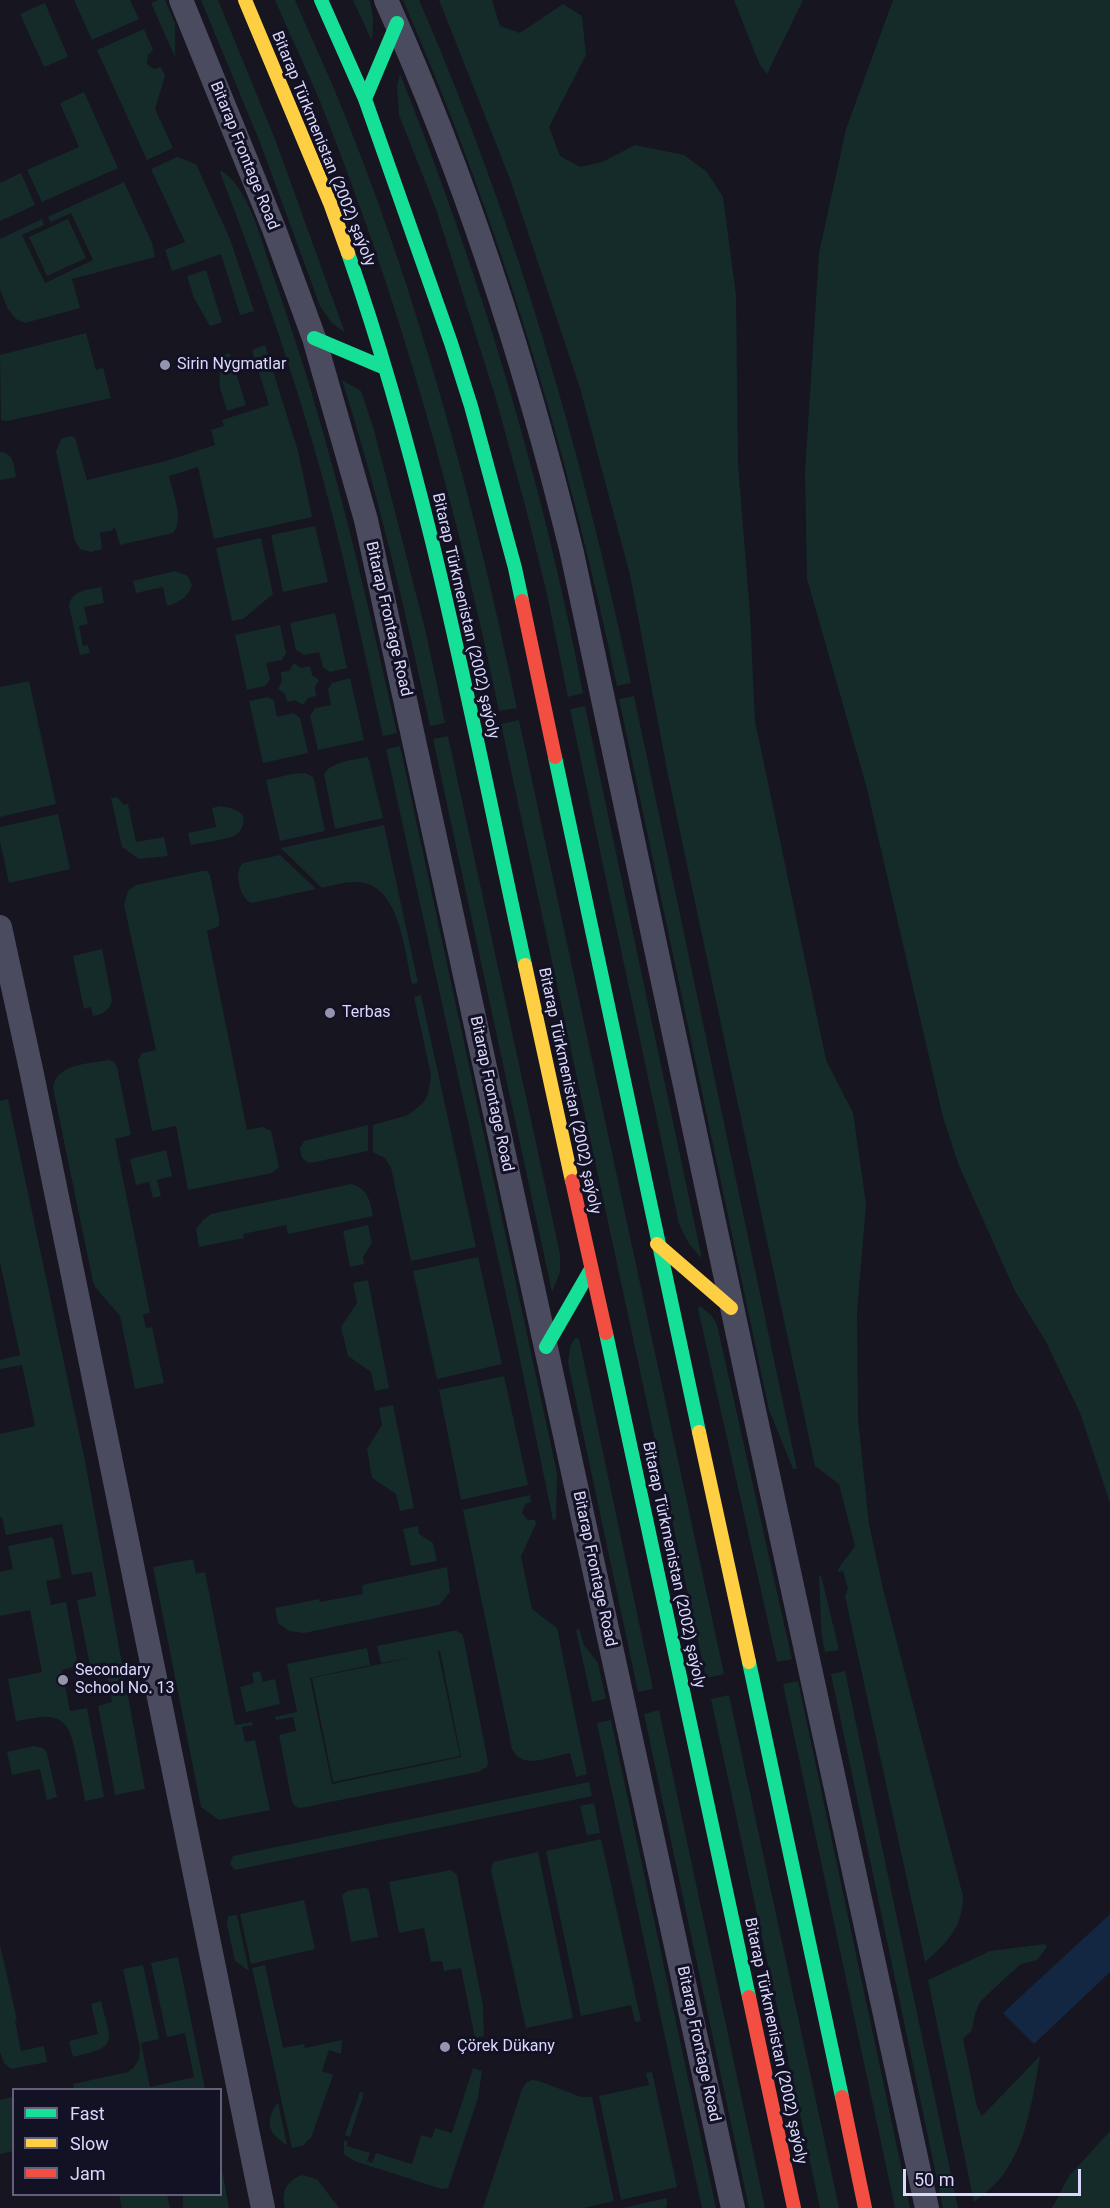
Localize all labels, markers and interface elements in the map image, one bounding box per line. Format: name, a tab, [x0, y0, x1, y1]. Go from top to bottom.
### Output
street label: Bitarap Türkmenistan (2002) şaýoly	[267, 29, 379, 269]
street label: Bitarap Frontage Road	[205, 79, 283, 233]
place label: Sirin Nygmatlar	[177, 355, 286, 375]
marker: Sirin Nygmatlar	[158, 358, 172, 372]
street label: Bitarap Türkmenistan (2002) şaýoly	[427, 491, 503, 741]
street label: Bitarap Frontage Road	[361, 540, 415, 698]
street label: Bitarap Türkmenistan (2002) şaýoly	[533, 966, 605, 1216]
place label: Terbas	[342, 1003, 391, 1023]
marker: Terbas	[323, 1006, 337, 1020]
street label: Bitarap Frontage Road	[465, 1014, 517, 1174]
street label: Bitarap Türkmenistan (2002) şaýoly	[637, 1440, 709, 1690]
street label: Bitarap Frontage Road	[568, 1489, 620, 1649]
place label: Secondary School No. 13	[75, 1661, 175, 1699]
marker: Secondary School No. 13	[56, 1673, 70, 1687]
street label: Bitarap Türkmenistan (2002) şaýoly	[739, 1916, 811, 2166]
street label: Bitarap Frontage Road	[672, 1964, 724, 2124]
place label: Çörek Dükany	[457, 2037, 555, 2057]
marker: Çörek Dükany	[438, 2040, 452, 2054]
legend	[12, 2088, 222, 2196]
text: Fast	[70, 2103, 105, 2124]
text: Slow	[70, 2133, 109, 2154]
scale bar	[906, 2157, 1084, 2195]
text: Jam	[70, 2163, 106, 2184]
text: 50 m	[914, 2169, 954, 2190]

